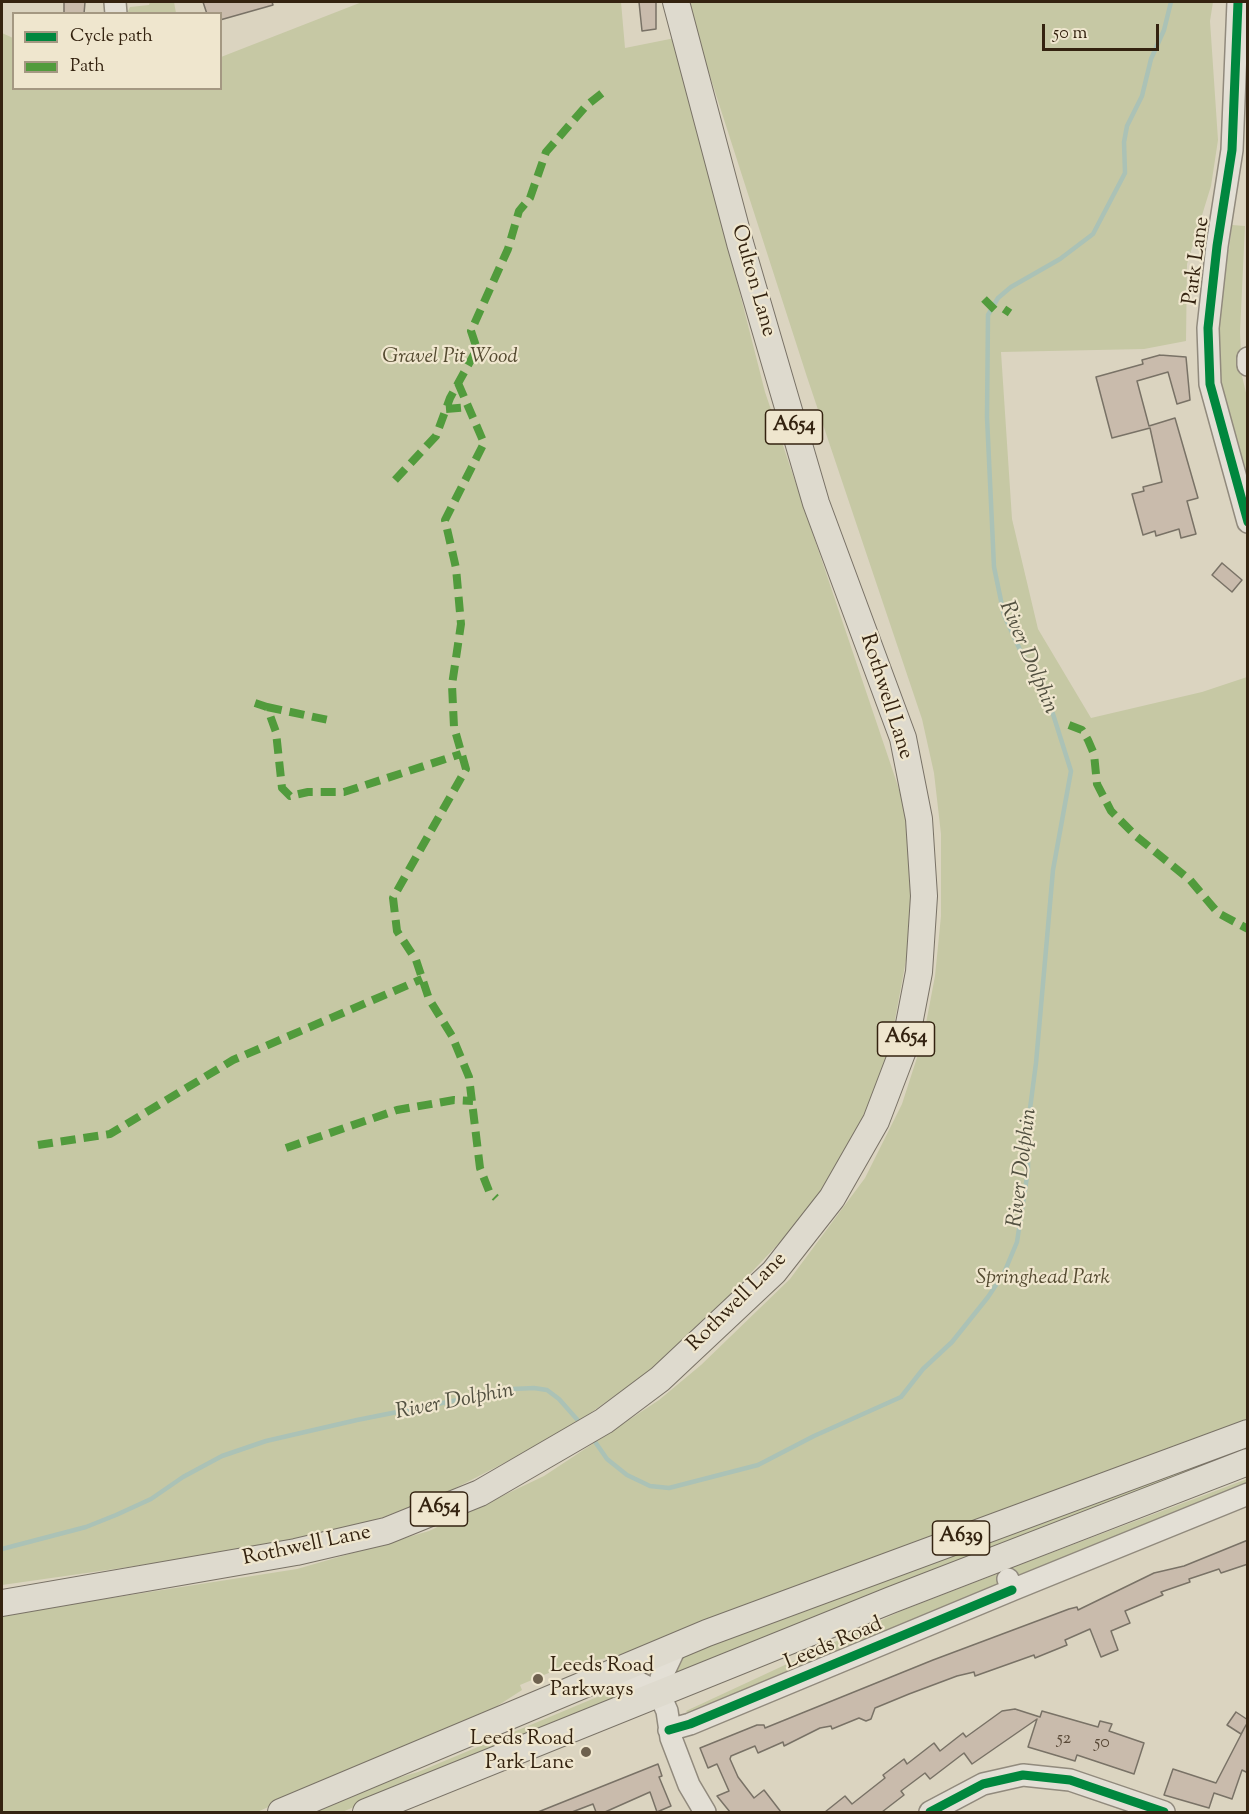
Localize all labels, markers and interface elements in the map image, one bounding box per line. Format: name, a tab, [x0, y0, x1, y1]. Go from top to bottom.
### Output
legend	[12, 12, 222, 90]
scale bar	[1045, 12, 1162, 50]
text: 50 m	[1053, 21, 1087, 47]
text: Cycle path	[70, 24, 153, 50]
text: Path	[70, 54, 105, 80]
street label: Park Lane	[1179, 215, 1217, 307]
street label: Oulton Lane	[724, 222, 780, 340]
park label: Gravel Pit Wood	[382, 345, 518, 371]
road number: A654	[766, 410, 822, 444]
water label: River Dolphin	[991, 598, 1063, 718]
street label: Rothwell Lane	[853, 631, 917, 763]
road number: A654	[878, 1022, 934, 1056]
water label: River Dolphin	[1004, 1107, 1044, 1229]
street label: Rothwell Lane	[683, 1248, 793, 1358]
park label: Springhead Park	[976, 1266, 1110, 1292]
water label: River Dolphin	[394, 1379, 516, 1427]
road number: A654	[410, 1492, 468, 1526]
street label: Rothwell Lane	[241, 1521, 373, 1573]
road number: A639	[932, 1521, 990, 1555]
street label: Leeds Road	[781, 1613, 887, 1677]
place label: Leeds Road Parkways	[550, 1654, 654, 1704]
marker: Leeds Road Parkways	[531, 1672, 545, 1686]
place label: Leeds Road Park Lane	[470, 1727, 574, 1777]
house number: 52	[1057, 1729, 1071, 1751]
house number: 50	[1094, 1733, 1110, 1755]
marker: Leeds Road Park Lane	[579, 1745, 593, 1759]

